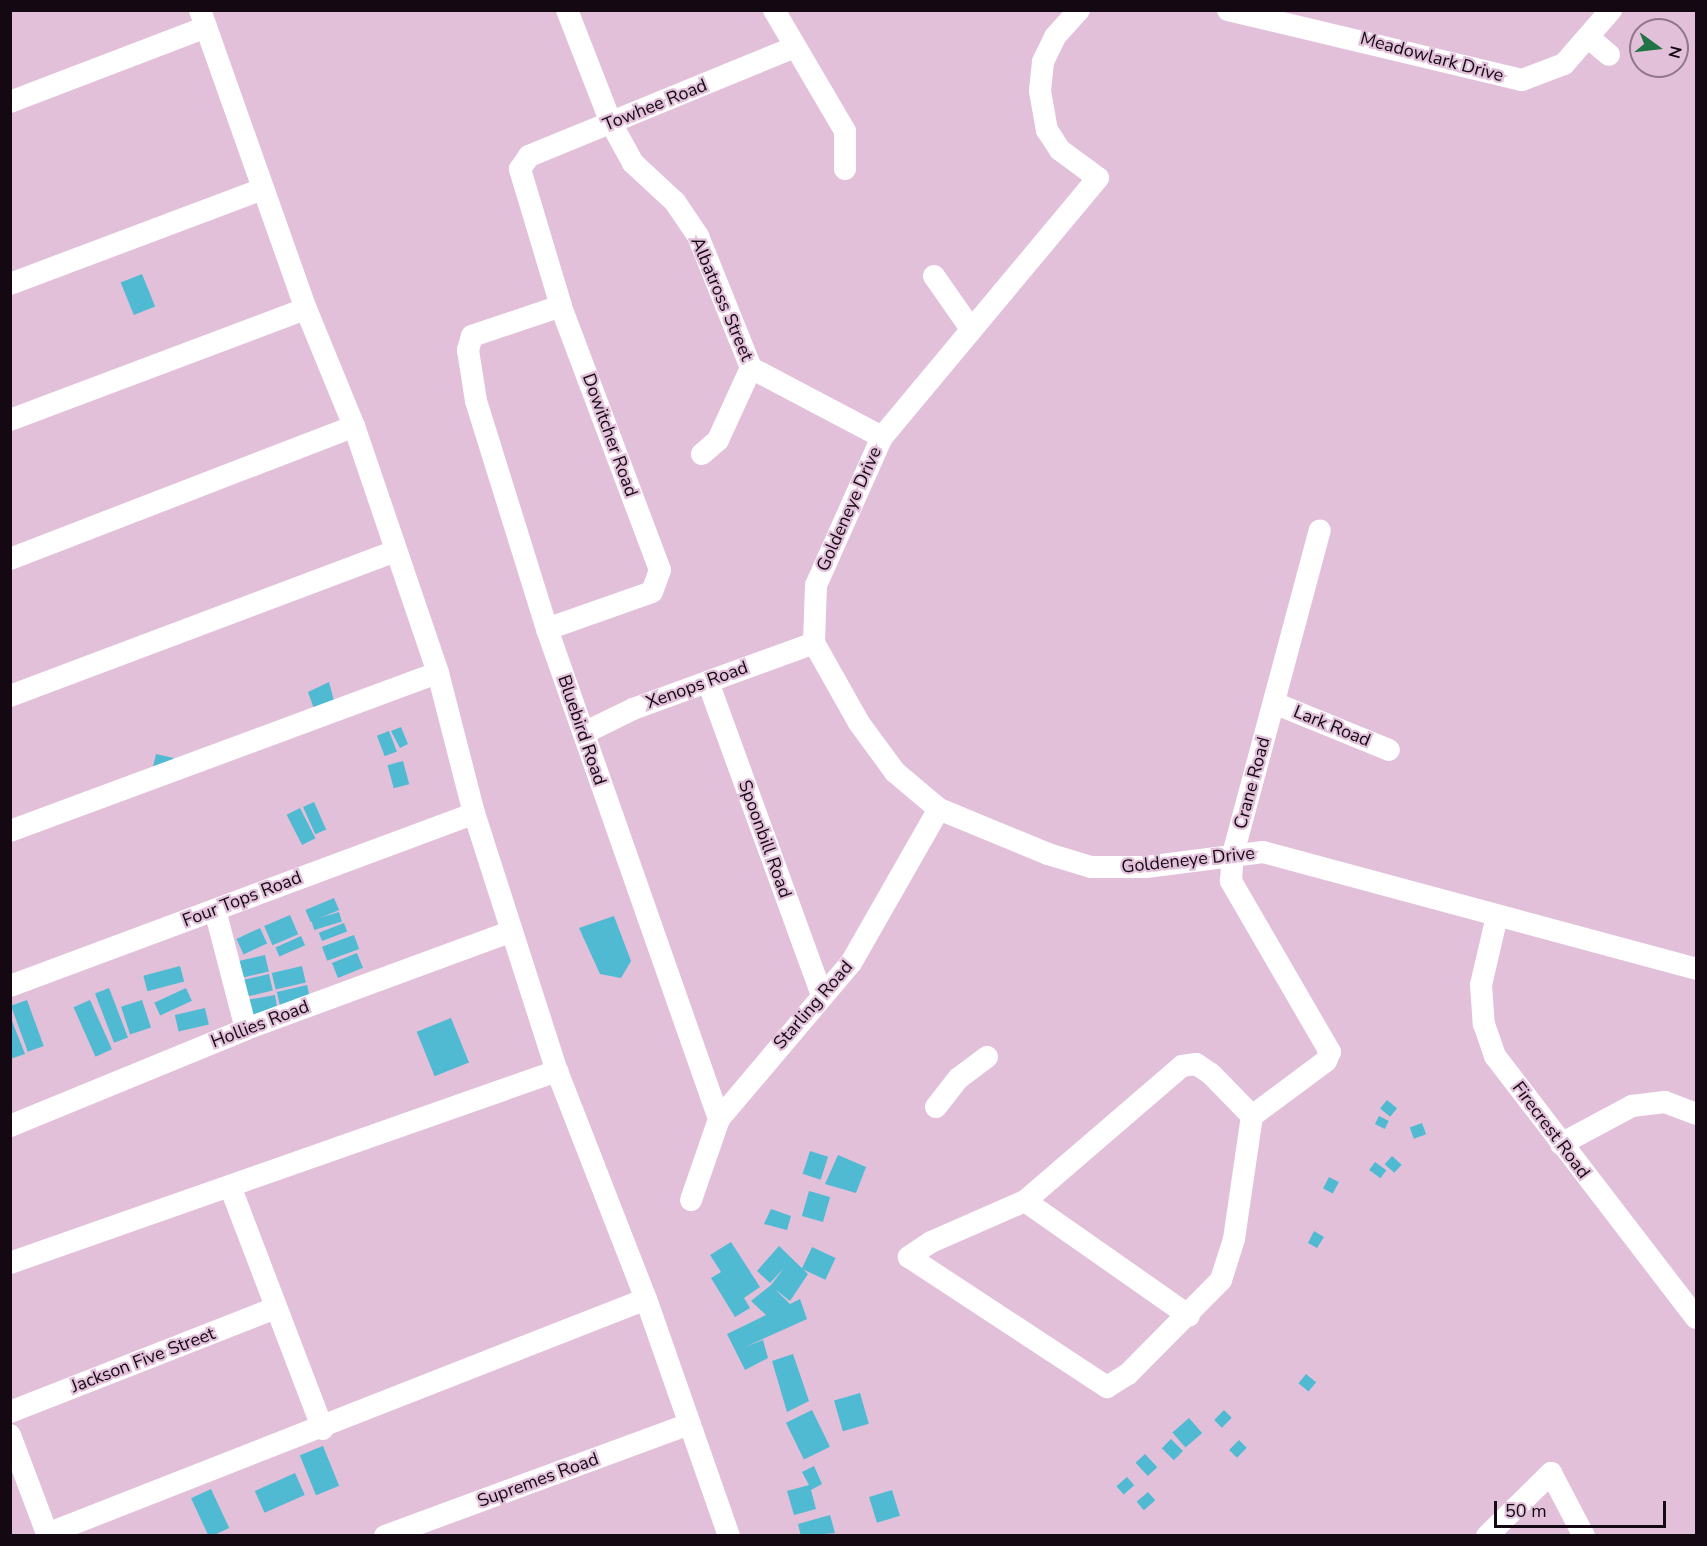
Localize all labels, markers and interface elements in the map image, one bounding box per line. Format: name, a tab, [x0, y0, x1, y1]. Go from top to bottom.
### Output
north arrow	[1629, 18, 1689, 78]
street label: Meadowlark Drive	[1358, 27, 1506, 87]
text: N	[1662, 44, 1687, 61]
street label: Towhee Road	[600, 74, 710, 136]
street label: Albatross Street	[686, 234, 758, 364]
street label: Dowitcher Road	[578, 370, 642, 500]
street label: Goldeneye Drive	[812, 443, 886, 575]
street label: Xenops Road	[643, 657, 751, 713]
street label: Bluebird Road	[553, 672, 611, 788]
street label: Lark Road	[1290, 701, 1374, 751]
street label: Crane Road	[1229, 735, 1275, 831]
street label: Spoonbill Road	[734, 777, 796, 901]
street label: Goldeneye Drive	[1120, 842, 1256, 878]
street label: Four Tops Road	[179, 866, 305, 932]
street label: Starling Road	[769, 956, 857, 1054]
street label: Hollies Road	[208, 995, 312, 1053]
street label: Firecrest Road	[1508, 1077, 1594, 1183]
street label: Jackson Five Street	[68, 1323, 218, 1397]
street label: Supremes Road	[474, 1448, 602, 1512]
scale bar	[1497, 1489, 1670, 1527]
text: 50 m	[1505, 1499, 1547, 1523]

